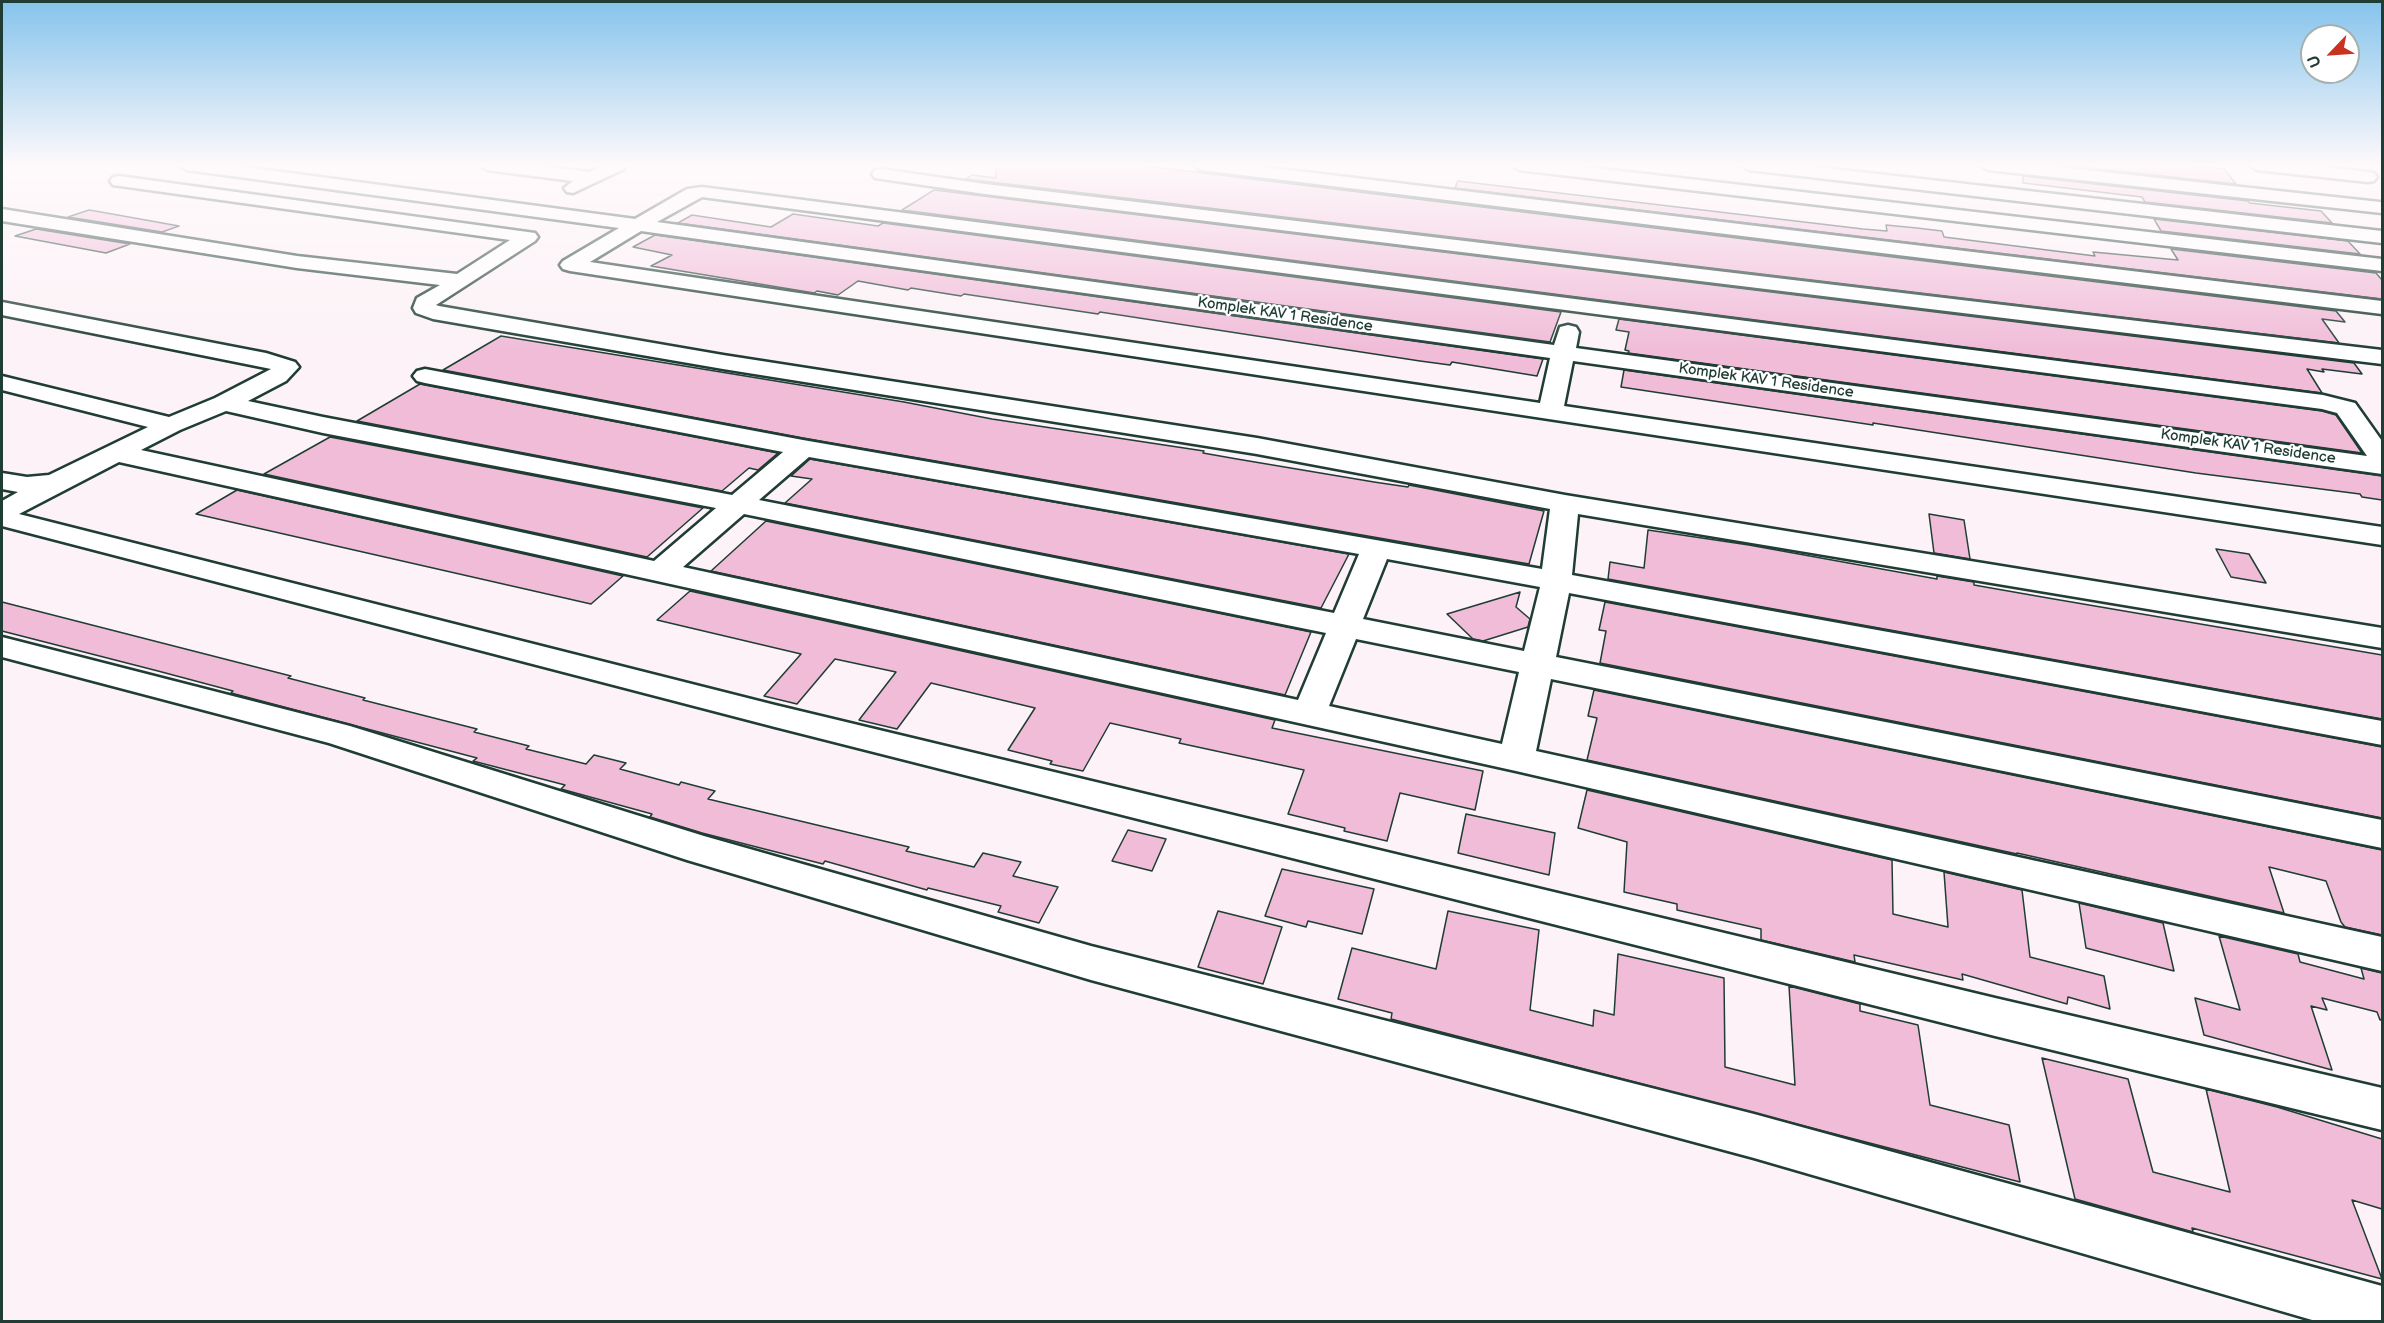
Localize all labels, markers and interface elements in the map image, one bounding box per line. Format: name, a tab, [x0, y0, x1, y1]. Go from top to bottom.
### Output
north arrow	[2300, 24, 2360, 84]
text: U	[2304, 52, 2326, 70]
street label: Komplek KAV 1 Residence	[1196, 294, 1374, 336]
street label: Komplek KAV 1 Residence	[1677, 360, 1855, 402]
street label: Komplek KAV 1 Residence	[2159, 426, 2337, 468]

